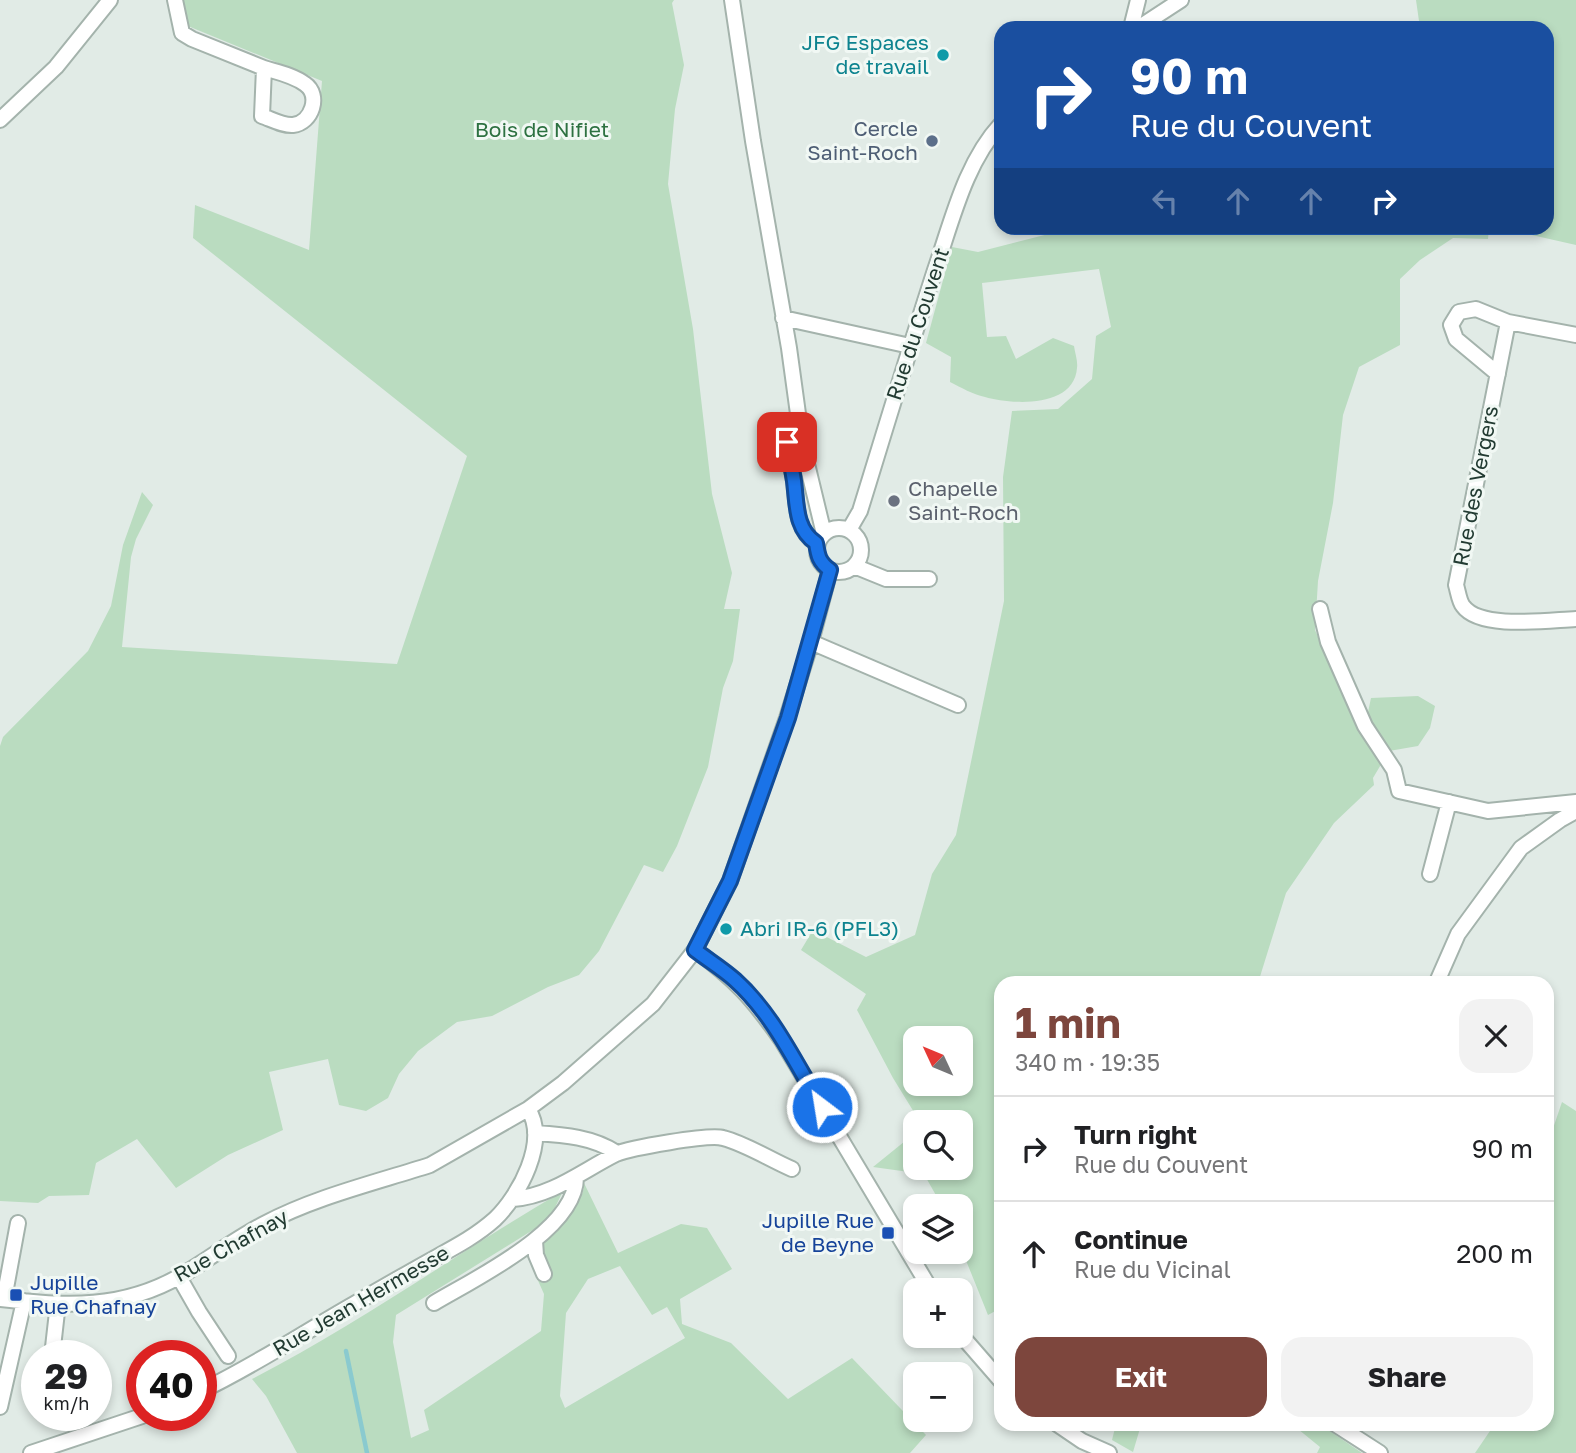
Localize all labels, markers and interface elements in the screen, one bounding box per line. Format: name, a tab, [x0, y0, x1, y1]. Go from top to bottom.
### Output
place label: JFG Espaces de travail	[801, 29, 929, 79]
text: 90 m	[1130, 46, 1248, 105]
marker: JFG Espaces de travail	[935, 47, 951, 63]
icon: right	[1015, 49, 1106, 140]
text: Rue du Couvent	[1130, 106, 1372, 144]
place label: Cercle Saint-Roch	[807, 115, 918, 165]
park label: Bois de Nifiet	[475, 116, 609, 142]
marker: Cercle Saint-Roch	[924, 133, 940, 149]
icon: left	[1146, 182, 1184, 220]
icon: ahead	[1219, 182, 1257, 220]
icon: ahead	[1292, 182, 1330, 220]
icon: right	[1365, 182, 1403, 220]
street label: Rue du Couvent	[880, 244, 954, 403]
street label: Rue des Vergers	[1447, 403, 1503, 568]
pin	[757, 412, 817, 472]
icon: arrive	[768, 423, 806, 461]
place label: Chapelle Saint-Roch	[908, 475, 1019, 525]
marker: Chapelle Saint-Roch	[886, 493, 902, 509]
place label: Abri IR-6 (PFL3)	[740, 915, 899, 941]
marker: Abri IR-6 (PFL3)	[718, 921, 734, 937]
text: 1 min	[1015, 997, 1121, 1047]
button: close	[1459, 999, 1533, 1073]
north arrow	[903, 1026, 973, 1096]
map controls	[903, 1026, 973, 1432]
text: 340 m · 19:35	[1015, 1048, 1160, 1076]
position arrow	[785, 1070, 859, 1144]
button: search	[903, 1110, 973, 1180]
text: Turn right	[1074, 1119, 1197, 1150]
icon: right	[1015, 1130, 1053, 1168]
text: 90 m	[1472, 1133, 1533, 1164]
text: Rue du Couvent	[1074, 1150, 1248, 1178]
button: layers	[903, 1194, 973, 1264]
street label: Rue Chafnay	[169, 1203, 292, 1287]
place label: Jupille Rue de Beyne	[762, 1207, 874, 1257]
text: Continue	[1074, 1224, 1188, 1255]
marker: Jupille Rue de Beyne	[880, 1225, 896, 1241]
icon: ahead	[1015, 1235, 1053, 1273]
text: 200 m	[1456, 1238, 1533, 1269]
street label: Rue Jean Hermesse	[268, 1239, 453, 1361]
text: Rue du Vicinal	[1074, 1255, 1231, 1283]
place label: Jupille Rue Chafnay	[30, 1269, 157, 1319]
button: +	[903, 1278, 973, 1348]
marker: Jupille Rue Chafnay	[8, 1287, 24, 1303]
button: Exit	[1015, 1337, 1267, 1417]
button: Share	[1281, 1337, 1533, 1417]
speed limit sign: 40	[126, 1340, 217, 1431]
text: 29	[45, 1355, 88, 1397]
button: −	[903, 1362, 973, 1432]
text: km/h	[44, 1392, 89, 1414]

